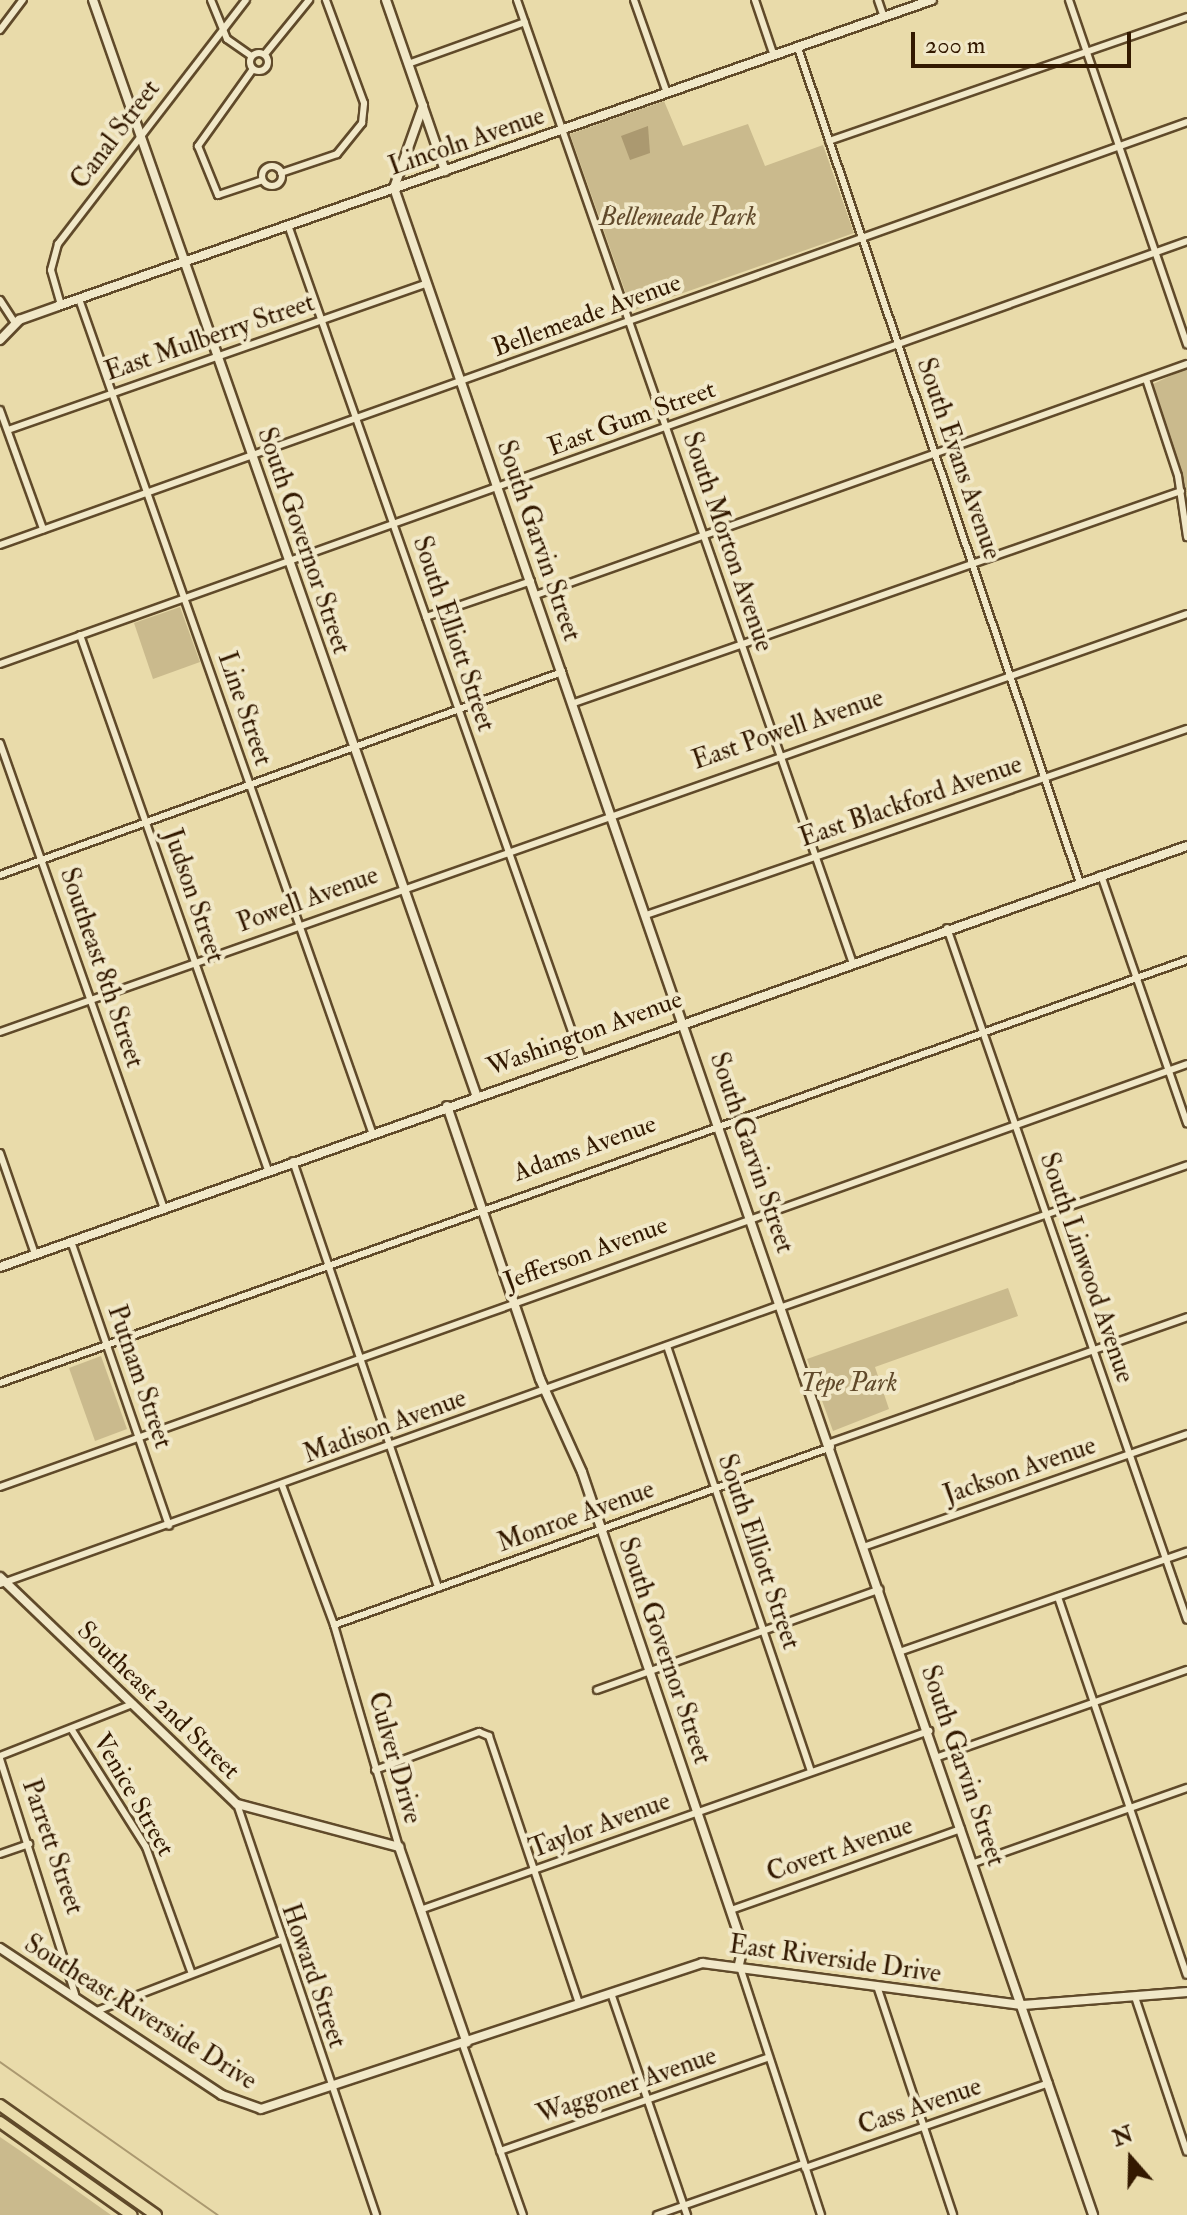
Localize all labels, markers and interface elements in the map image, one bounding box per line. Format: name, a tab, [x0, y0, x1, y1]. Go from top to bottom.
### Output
scale bar	[915, 16, 1135, 66]
text: 200 m	[925, 30, 985, 61]
street label: Canal Street	[65, 74, 167, 196]
street label: Lincoln Avenue	[385, 101, 549, 183]
park label: Bellemeade Park	[599, 202, 757, 234]
street label: Bellemeade Avenue	[489, 267, 685, 365]
street label: East Mulberry Street	[101, 288, 319, 388]
street label: South Evans Avenue	[909, 354, 1007, 564]
street label: East Gum Street	[544, 374, 720, 464]
street label: South Governor Street	[250, 424, 356, 658]
street label: South Morton Avenue	[675, 428, 779, 656]
street label: South Garvin Street	[489, 437, 587, 645]
street label: South Elliott Street	[405, 532, 501, 736]
street label: Line Street	[210, 648, 278, 770]
street label: East Powell Avenue	[688, 683, 888, 777]
street label: East Blackford Avenue	[796, 749, 1026, 855]
street label: Judson Street	[156, 825, 230, 967]
street label: Powell Avenue	[233, 860, 383, 940]
street label: Southeast 8th Street	[52, 864, 150, 1072]
street label: Washington Avenue	[483, 984, 687, 1084]
street label: South Garvin Street	[702, 1049, 800, 1257]
street label: Adams Avenue	[509, 1109, 661, 1189]
street label: South Linwood Avenue	[1032, 1149, 1140, 1387]
street label: Jefferson Avenue	[500, 1210, 672, 1298]
street label: Putnam Street	[100, 1301, 178, 1453]
park label: Tepe Park	[800, 1368, 898, 1400]
street label: Madison Avenue	[299, 1383, 471, 1471]
street label: Jackson Avenue	[940, 1430, 1100, 1512]
street label: South Elliott Street	[710, 1450, 806, 1654]
street label: Monroe Avenue	[493, 1474, 659, 1560]
street label: South Governor Street	[611, 1534, 717, 1768]
street label: Southeast 2nd Street	[70, 1615, 246, 1787]
street label: South Garvin Street	[913, 1662, 1011, 1870]
street label: Culver Drive	[360, 1689, 428, 1827]
street label: Venice Street	[85, 1728, 181, 1862]
street label: Parrett Street	[14, 1776, 90, 1918]
street label: Taylor Avenue	[525, 1786, 675, 1866]
street label: Covert Avenue	[763, 1810, 917, 1890]
street label: Howard Street	[274, 1900, 352, 2052]
street label: Southeast Riverside Drive	[18, 1929, 262, 2097]
street label: East Riverside Drive	[727, 1930, 943, 1990]
street label: Waggoner Avenue	[533, 2041, 721, 2131]
street label: Cass Avenue	[854, 2071, 986, 2143]
north arrow	[1091, 2119, 1171, 2199]
text: N	[1109, 2120, 1137, 2153]

